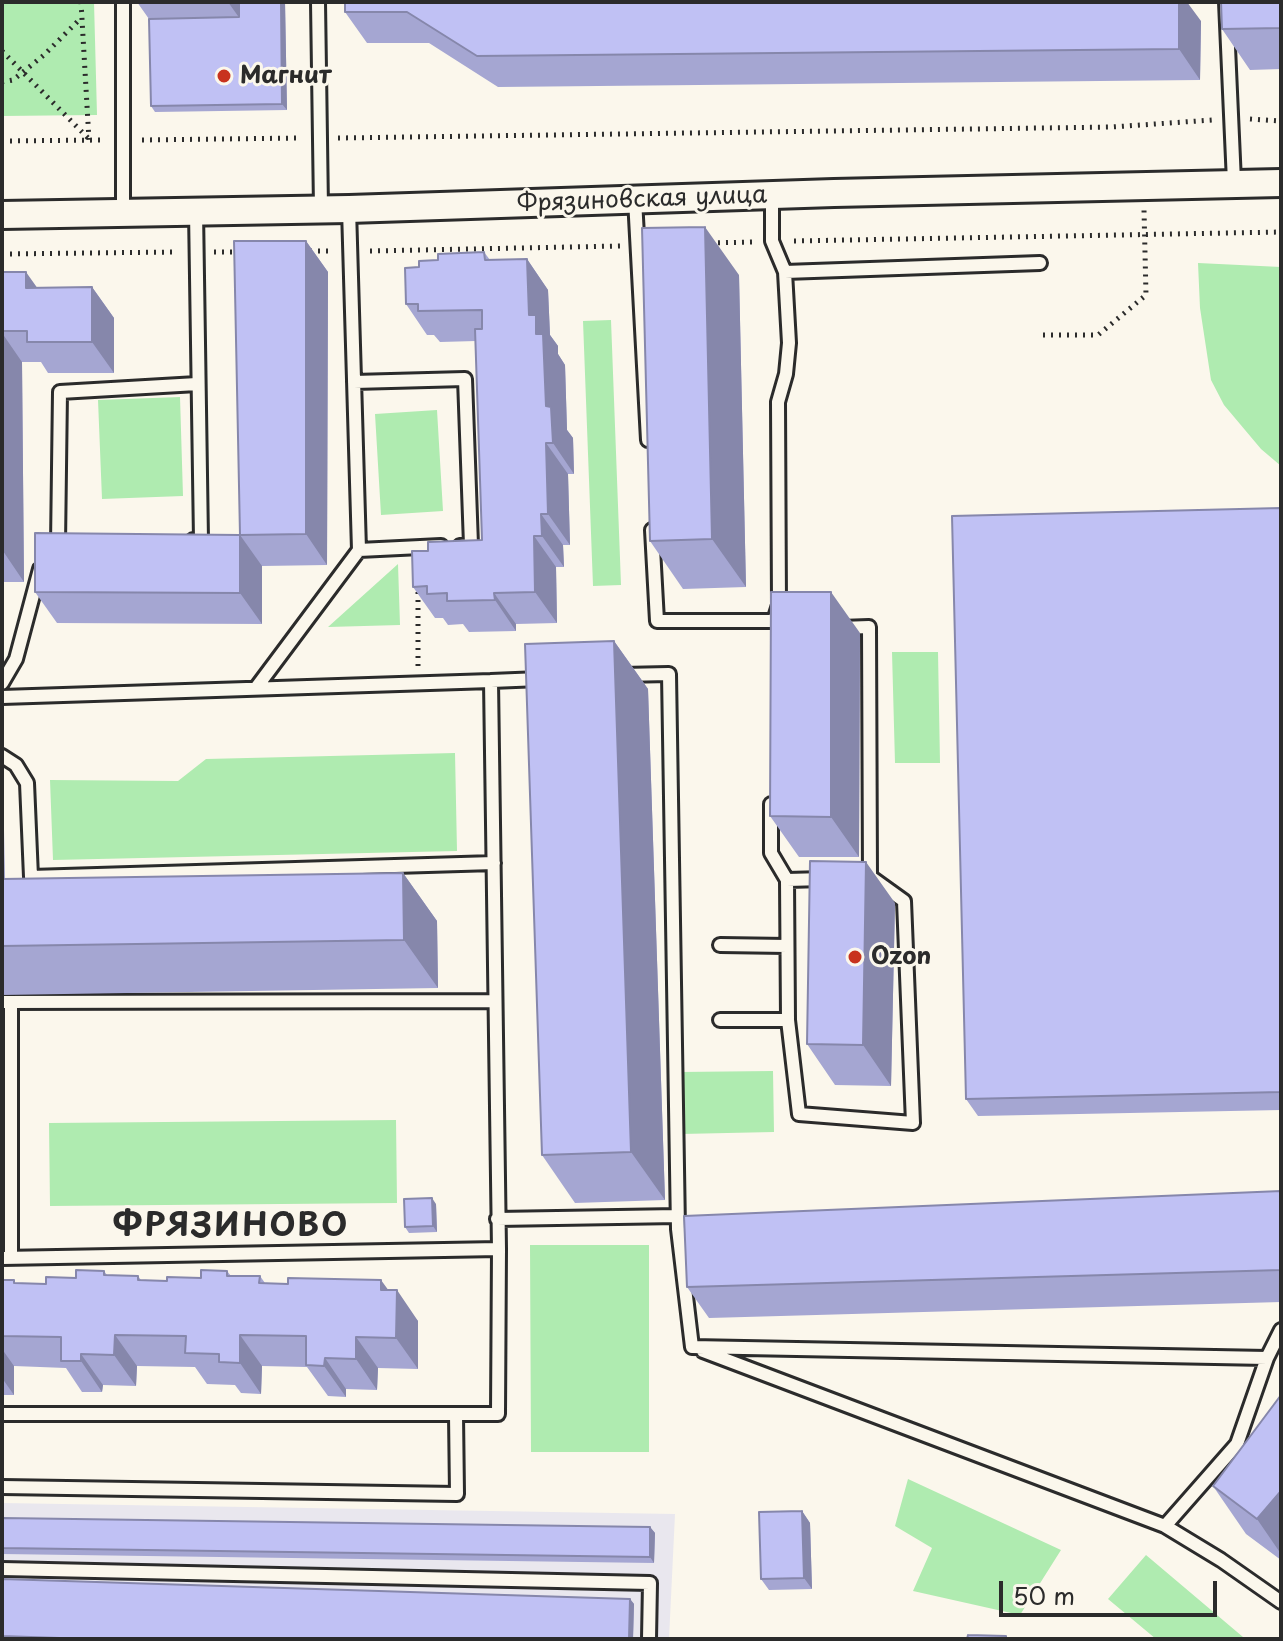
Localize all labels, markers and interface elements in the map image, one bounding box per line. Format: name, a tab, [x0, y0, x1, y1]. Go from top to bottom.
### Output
place label: Магнит	[240, 62, 331, 90]
marker: Магнит	[215, 67, 233, 85]
street label: Фрязиновская улица	[516, 181, 768, 219]
place label: Ozon	[871, 943, 931, 971]
marker: Ozon	[846, 948, 864, 966]
district label: ФРЯЗИНОВО	[115, 1208, 347, 1246]
scale bar	[1003, 1565, 1221, 1615]
text: 50 m	[1013, 1577, 1075, 1613]

